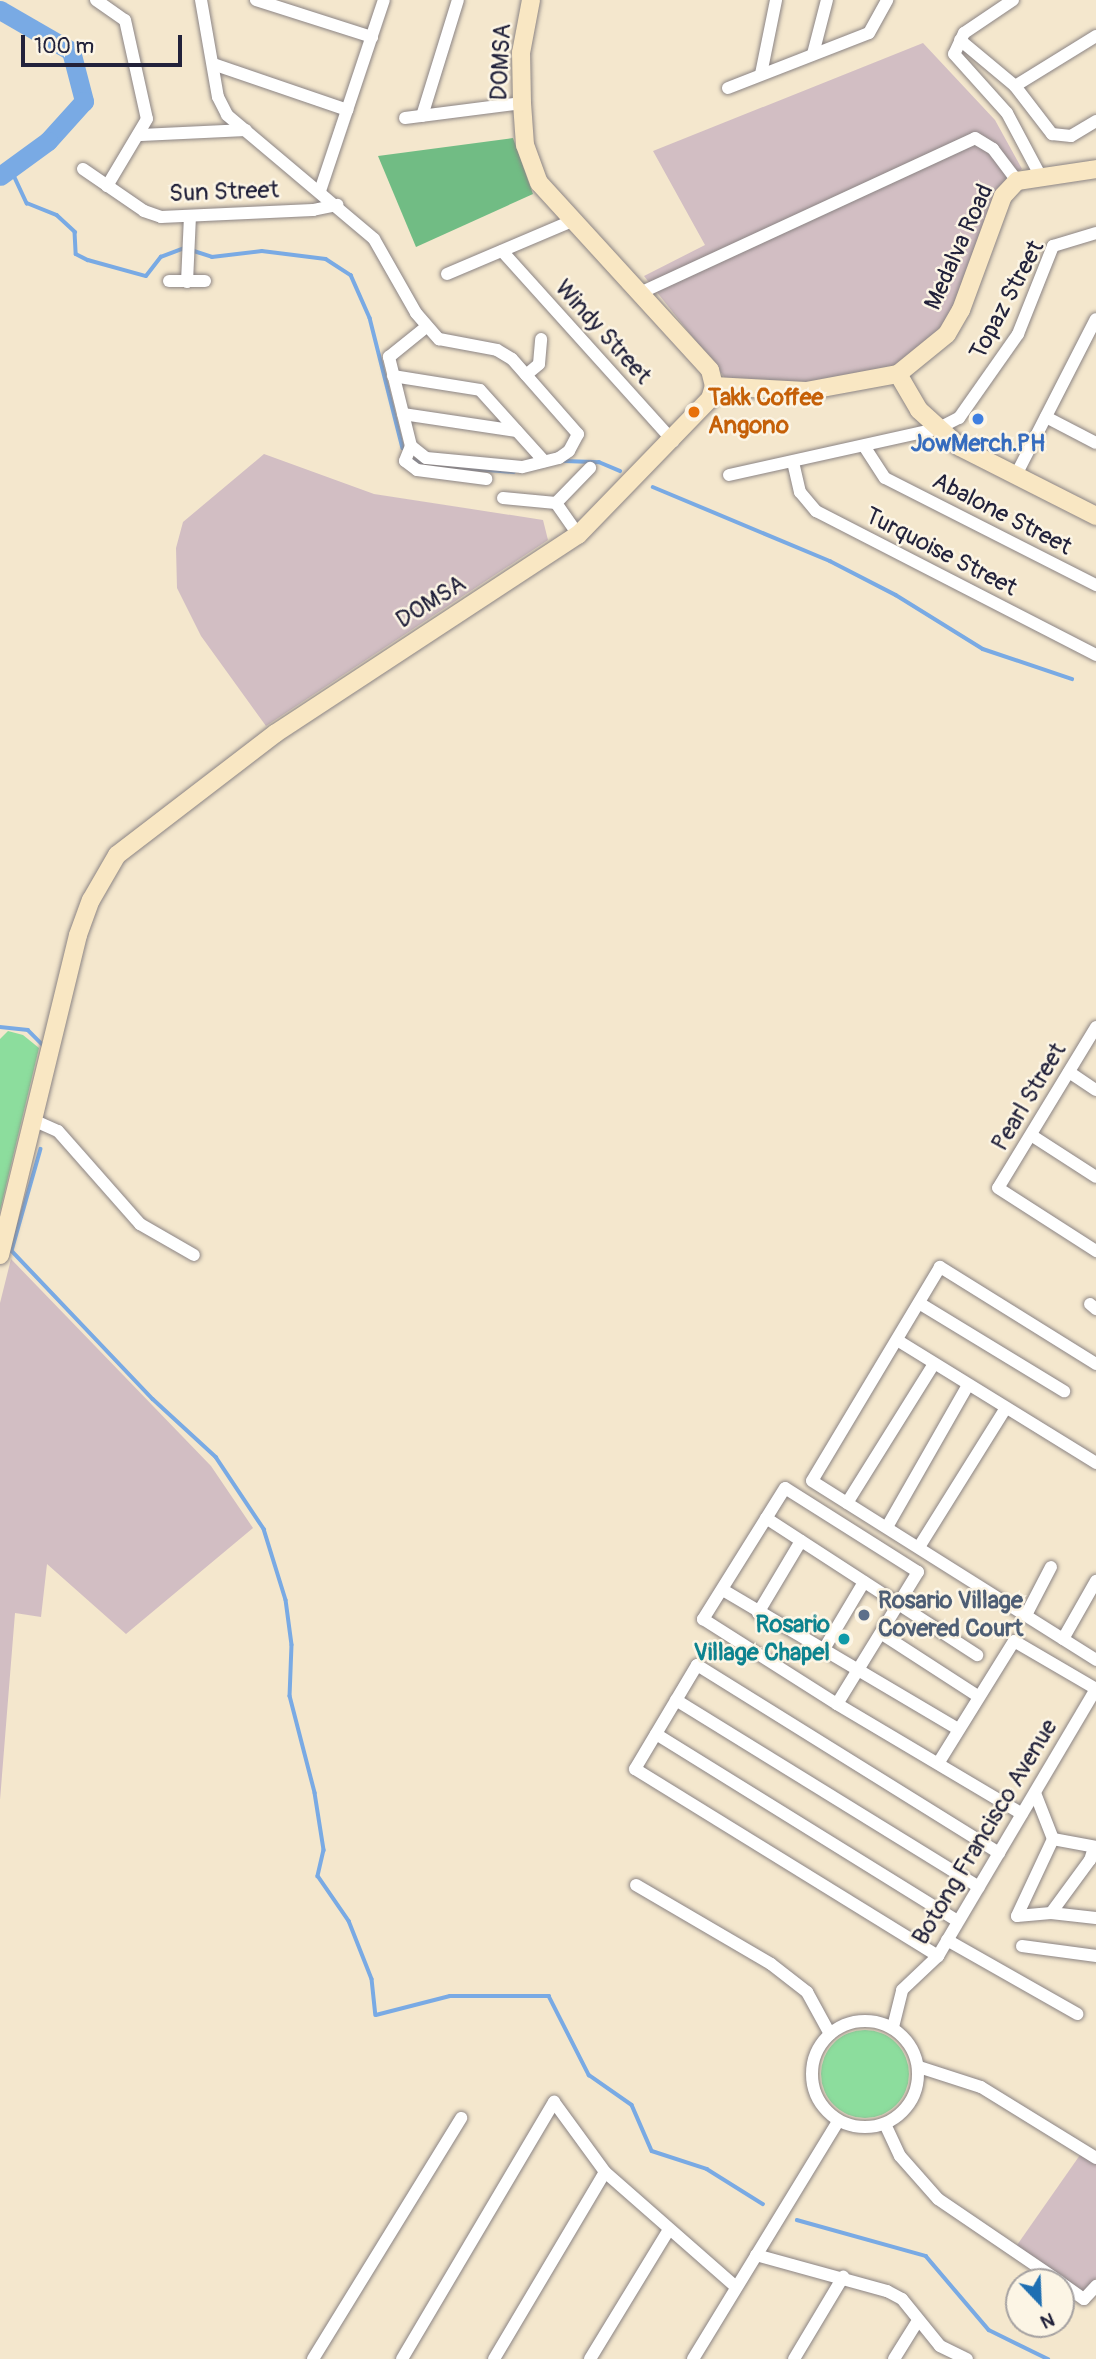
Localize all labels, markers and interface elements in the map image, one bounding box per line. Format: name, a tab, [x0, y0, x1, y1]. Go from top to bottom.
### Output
scale bar	[24, 21, 186, 65]
street label: DOMSA	[485, 23, 517, 101]
text: 100 m	[34, 33, 94, 60]
street label: Sun Street	[169, 176, 279, 208]
street label: Medalva Road	[918, 180, 1000, 314]
street label: Topaz Street	[964, 236, 1050, 364]
street label: Windy Street	[549, 274, 657, 390]
place label: Takk Coffee Angono	[708, 384, 823, 440]
marker: Takk Coffee Angono	[686, 404, 702, 420]
marker: JowMerch.PH	[970, 411, 986, 427]
place label: JowMerch.PH	[911, 430, 1045, 458]
street label: Abalone Street	[927, 467, 1077, 561]
street label: Turquoise Street	[860, 501, 1022, 603]
street label: DOMSA	[391, 569, 471, 635]
street label: Pearl Street	[986, 1038, 1072, 1156]
place label: Rosario Village Covered Court	[878, 1587, 1023, 1643]
marker: Rosario Village Covered Court	[856, 1607, 872, 1623]
place label: Rosario Village Chapel	[694, 1611, 830, 1667]
marker: Rosario Village Chapel	[836, 1631, 852, 1647]
street label: Botong Francisco Avenue	[906, 1714, 1064, 1950]
north arrow	[1005, 2268, 1075, 2338]
text: N	[1037, 2307, 1058, 2334]

